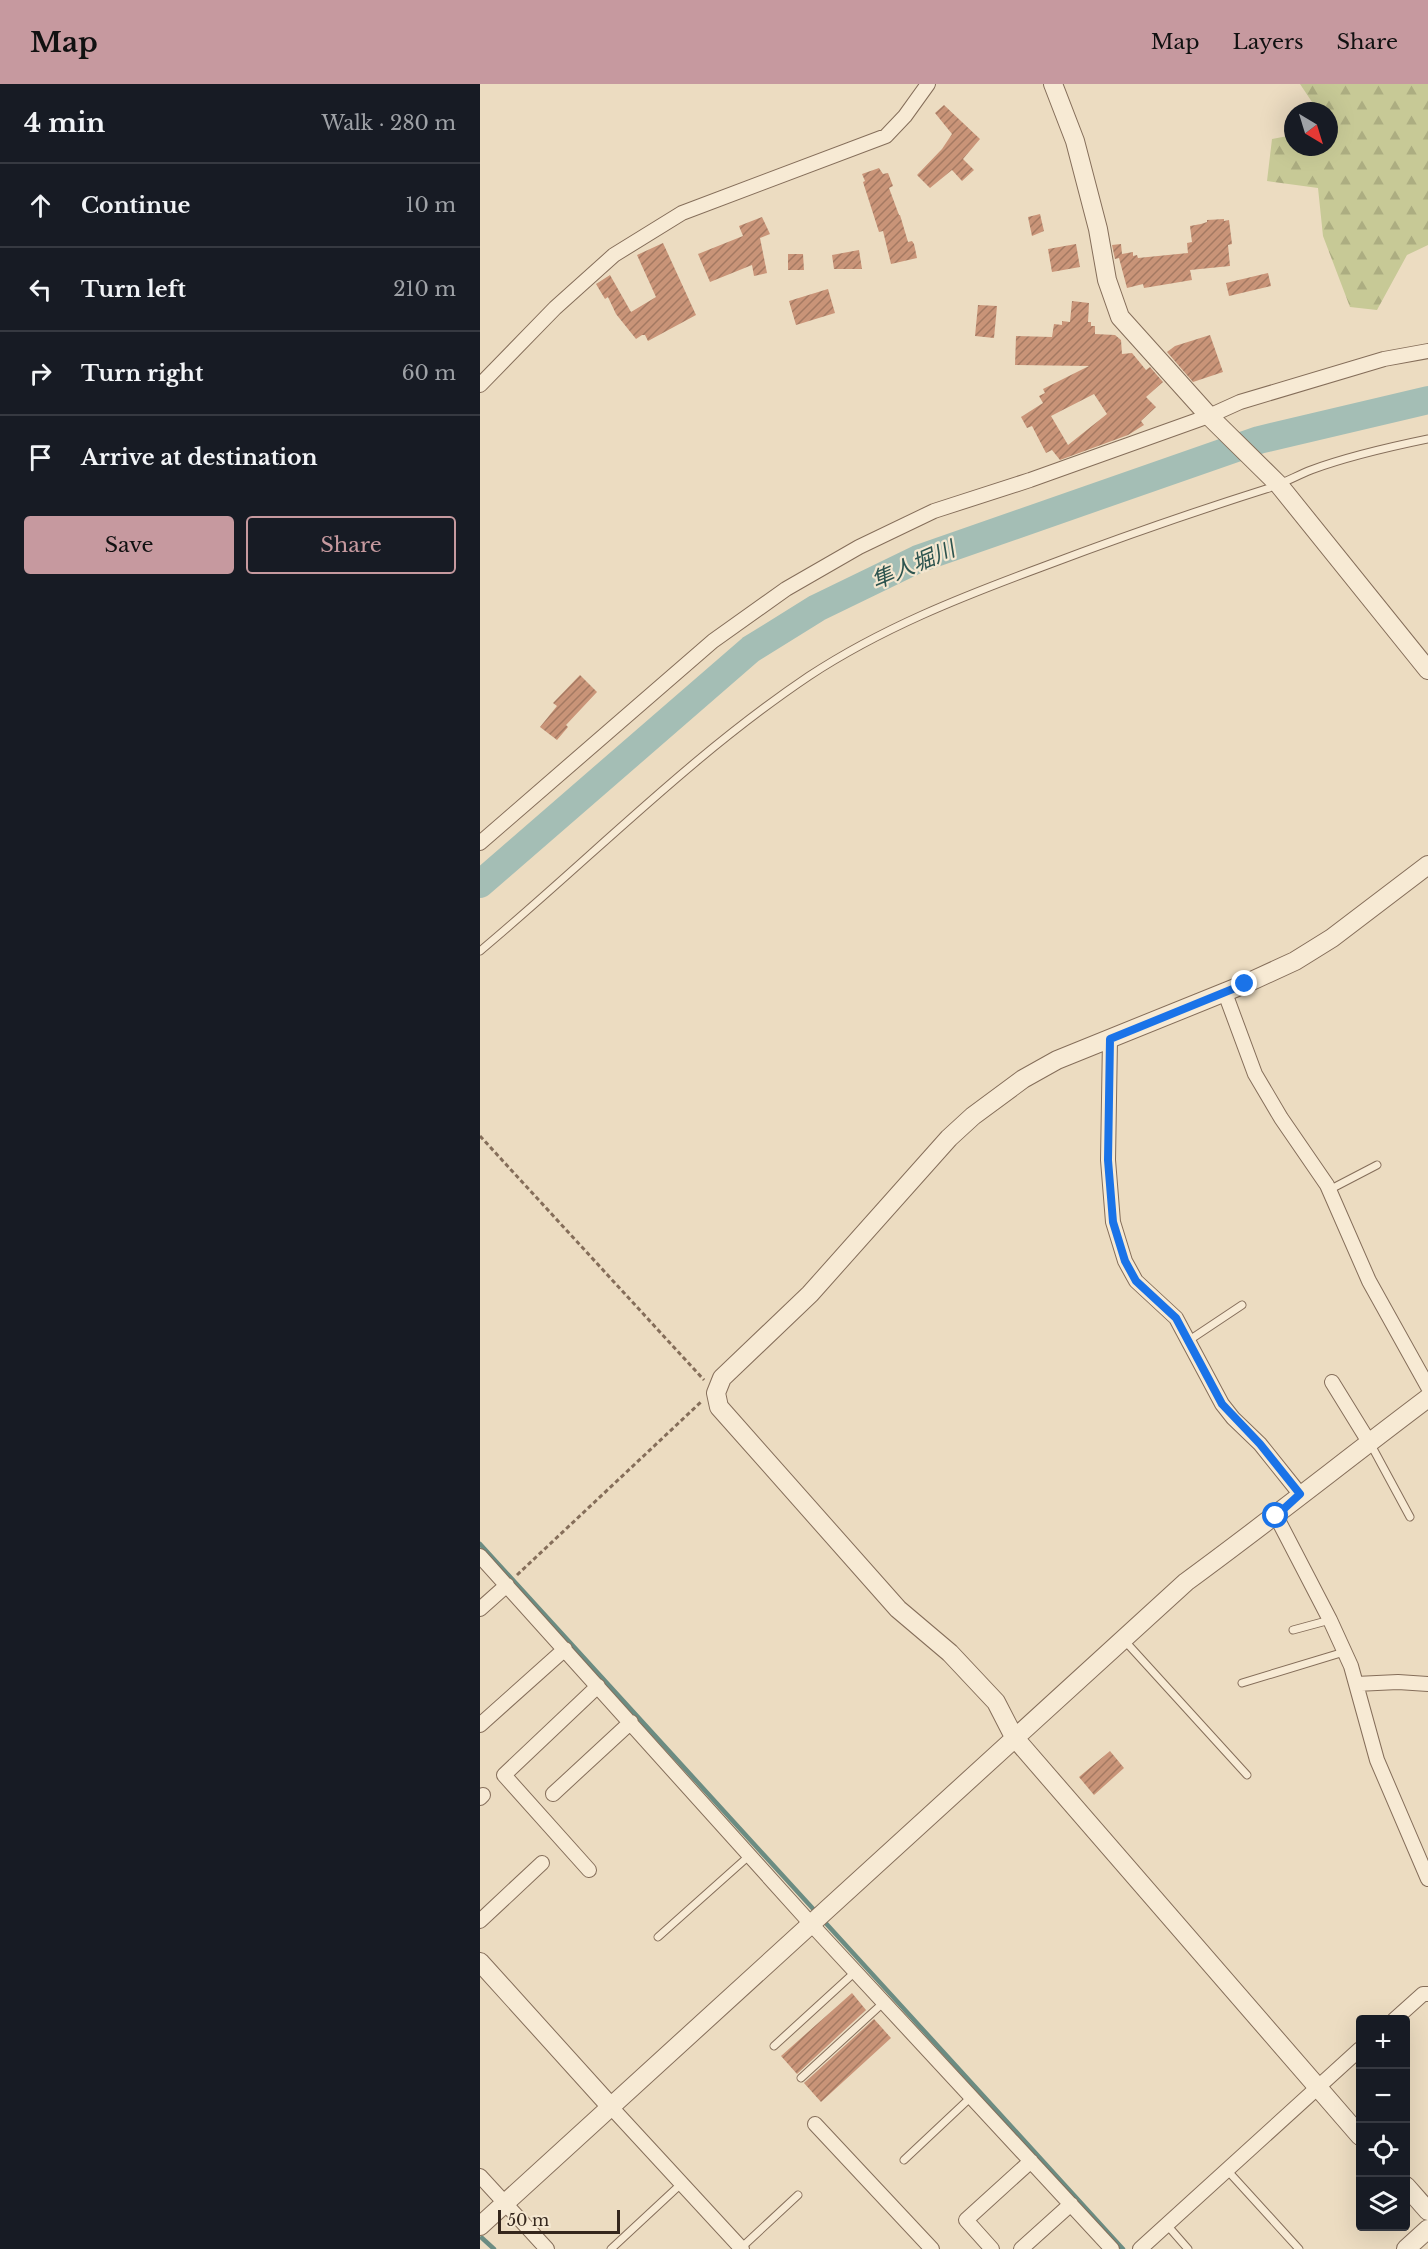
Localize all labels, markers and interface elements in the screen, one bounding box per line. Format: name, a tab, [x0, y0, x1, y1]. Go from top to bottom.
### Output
text: Map	[30, 25, 98, 60]
text: Map	[1151, 29, 1200, 55]
text: Layers	[1233, 29, 1304, 55]
text: Share	[1337, 29, 1398, 55]
north arrow	[1284, 102, 1338, 156]
text: 4 min	[24, 107, 105, 139]
text: Walk · 280 m	[322, 111, 456, 135]
icon: ahead	[24, 189, 57, 222]
text: Continue	[81, 192, 190, 219]
text: 10 m	[406, 193, 456, 217]
icon: left	[24, 273, 57, 306]
text: Turn left	[81, 276, 186, 303]
text: 210 m	[393, 277, 456, 301]
icon: right	[24, 357, 57, 390]
text: Turn right	[81, 360, 203, 387]
text: 60 m	[402, 361, 456, 385]
icon: arrive	[24, 441, 57, 474]
text: Arrive at destination	[81, 444, 318, 471]
button: Save	[24, 516, 234, 574]
button: Share	[246, 516, 456, 574]
water label: 隼人堀川	[867, 535, 961, 595]
route end	[1231, 970, 1257, 996]
route start	[1262, 1502, 1288, 1528]
map controls	[1356, 2015, 1410, 2231]
button: +	[1356, 2015, 1410, 2069]
button: −	[1356, 2069, 1410, 2123]
button: locate	[1356, 2123, 1410, 2177]
button: layers	[1356, 2177, 1410, 2231]
scale bar	[498, 2207, 620, 2234]
text: 50 m	[507, 2210, 549, 2230]

